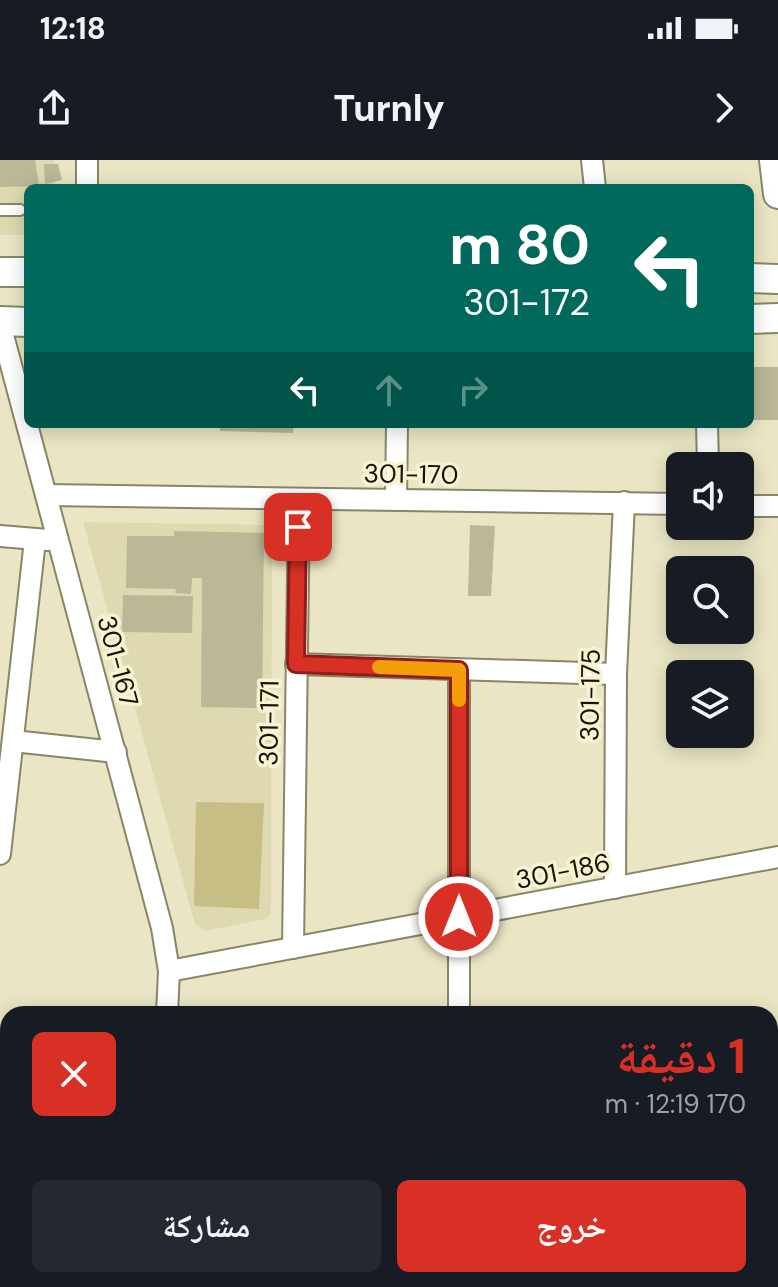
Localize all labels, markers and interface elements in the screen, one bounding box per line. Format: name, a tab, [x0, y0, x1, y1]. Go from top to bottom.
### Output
text: 12:18	[40, 9, 106, 48]
text: Turnly	[333, 85, 445, 132]
icon: share	[32, 86, 76, 130]
icon: forward	[702, 86, 746, 130]
text: 80 m	[449, 208, 590, 281]
icon: left	[618, 216, 722, 320]
text: 301-172	[463, 279, 590, 326]
icon: left	[283, 368, 327, 412]
icon: ahead	[367, 368, 411, 412]
icon: right	[451, 368, 495, 412]
map controls	[666, 452, 754, 748]
button: sound	[666, 452, 754, 540]
street label: 301-170	[363, 456, 459, 492]
pin	[264, 493, 332, 561]
icon: arrive	[276, 505, 320, 549]
button: search	[666, 556, 754, 644]
street label: 301-167	[90, 612, 146, 710]
street label: 301-175	[572, 648, 608, 742]
button: layers	[666, 660, 754, 748]
street label: 301-171	[251, 680, 287, 766]
street label: 301-186	[513, 845, 613, 897]
position arrow	[417, 875, 501, 959]
text: 1 دقيقة	[616, 1025, 746, 1088]
button: close	[32, 1032, 116, 1116]
text: 170 m · 12:19	[605, 1087, 746, 1121]
button: مشاركة	[32, 1180, 381, 1272]
button: خروج	[397, 1180, 746, 1272]

